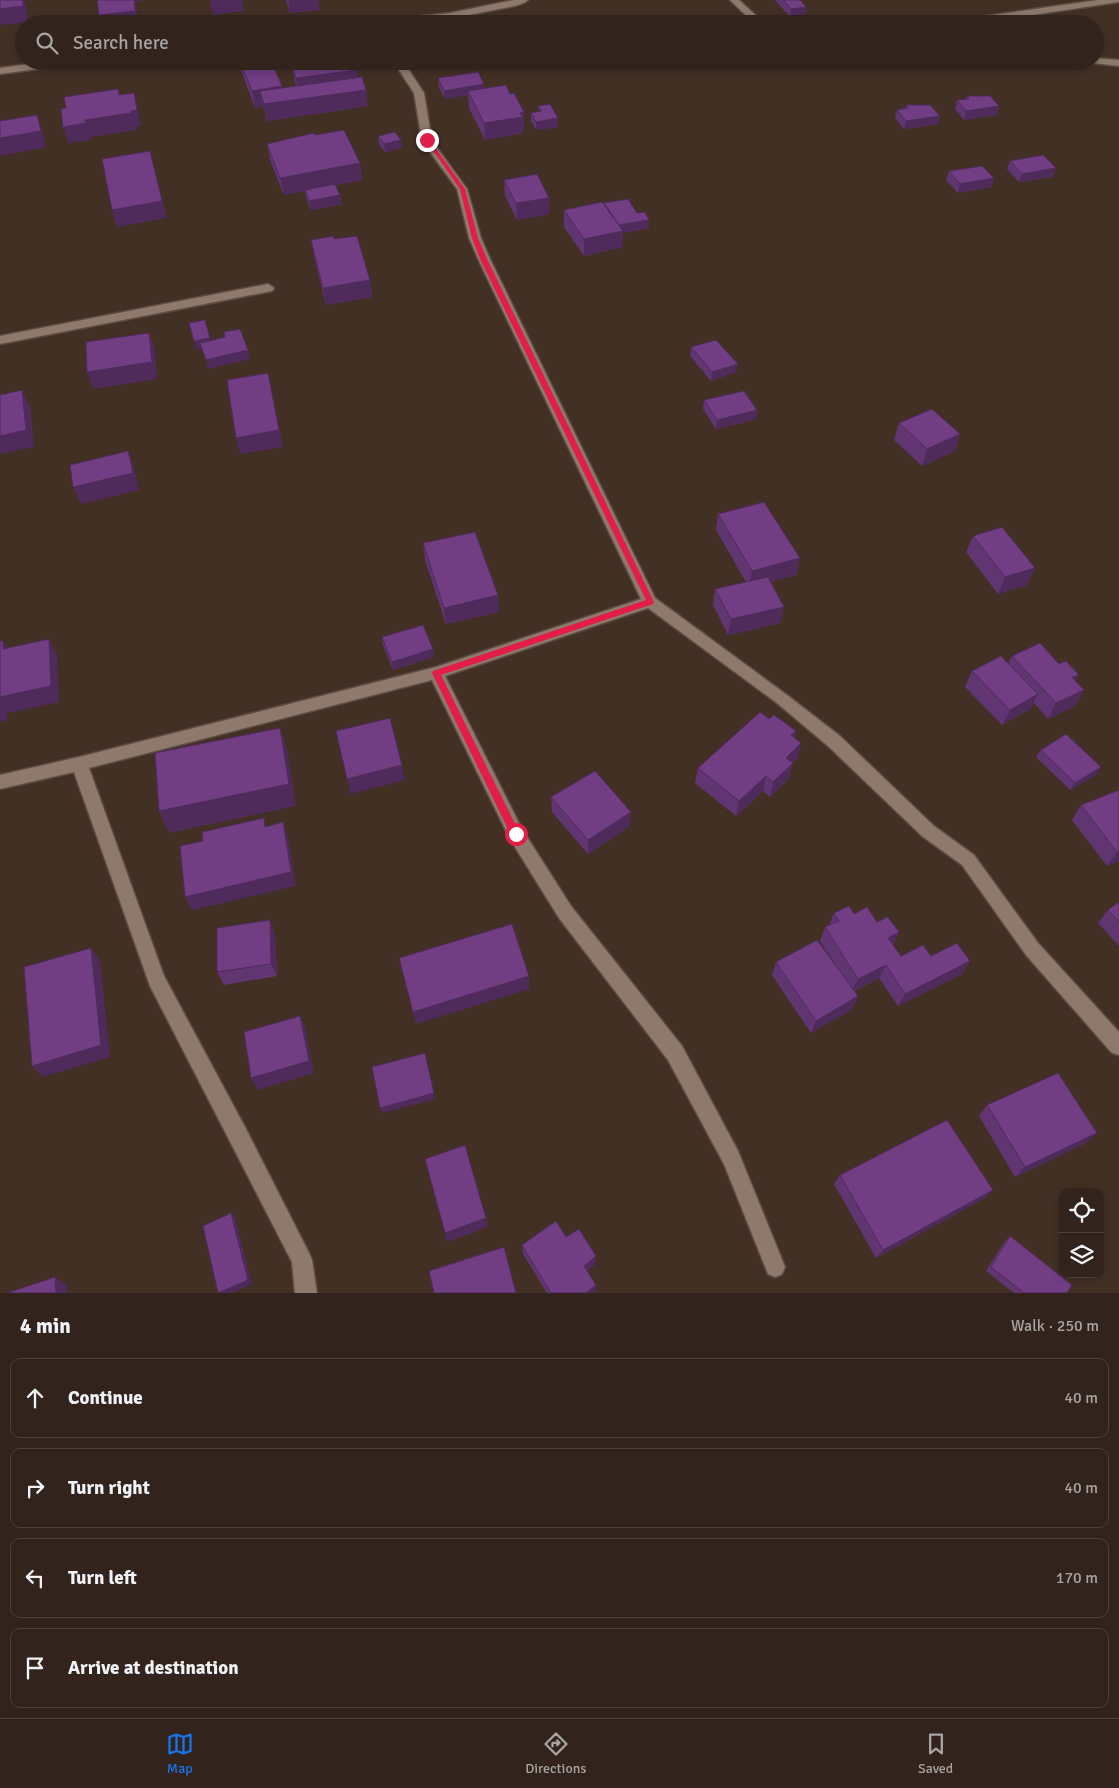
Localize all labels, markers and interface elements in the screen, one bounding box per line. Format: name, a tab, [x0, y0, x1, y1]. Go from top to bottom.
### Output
search box	[15, 15, 1104, 70]
icon: search	[33, 29, 61, 57]
text: Search here	[73, 31, 169, 55]
route end	[416, 129, 439, 152]
route start	[505, 823, 528, 846]
map controls	[1059, 1188, 1104, 1278]
button: locate	[1059, 1188, 1104, 1233]
button: layers	[1059, 1233, 1104, 1278]
text: 4 min	[20, 1313, 71, 1339]
text: Walk · 250 m	[1011, 1316, 1099, 1336]
icon: ahead	[21, 1384, 49, 1412]
text: Continue	[68, 1386, 143, 1410]
text: 40 m	[1064, 1388, 1098, 1408]
icon: right	[21, 1474, 49, 1502]
text: Turn right	[68, 1476, 150, 1500]
text: 40 m	[1064, 1478, 1098, 1498]
icon: left	[21, 1564, 49, 1592]
text: Turn left	[68, 1566, 137, 1590]
text: 170 m	[1056, 1568, 1098, 1588]
icon: arrive	[21, 1654, 49, 1682]
text: Arrive at destination	[68, 1656, 239, 1680]
tab: Map	[166, 1730, 194, 1777]
tab: Directions	[525, 1730, 586, 1777]
tab: Saved	[918, 1730, 953, 1777]

